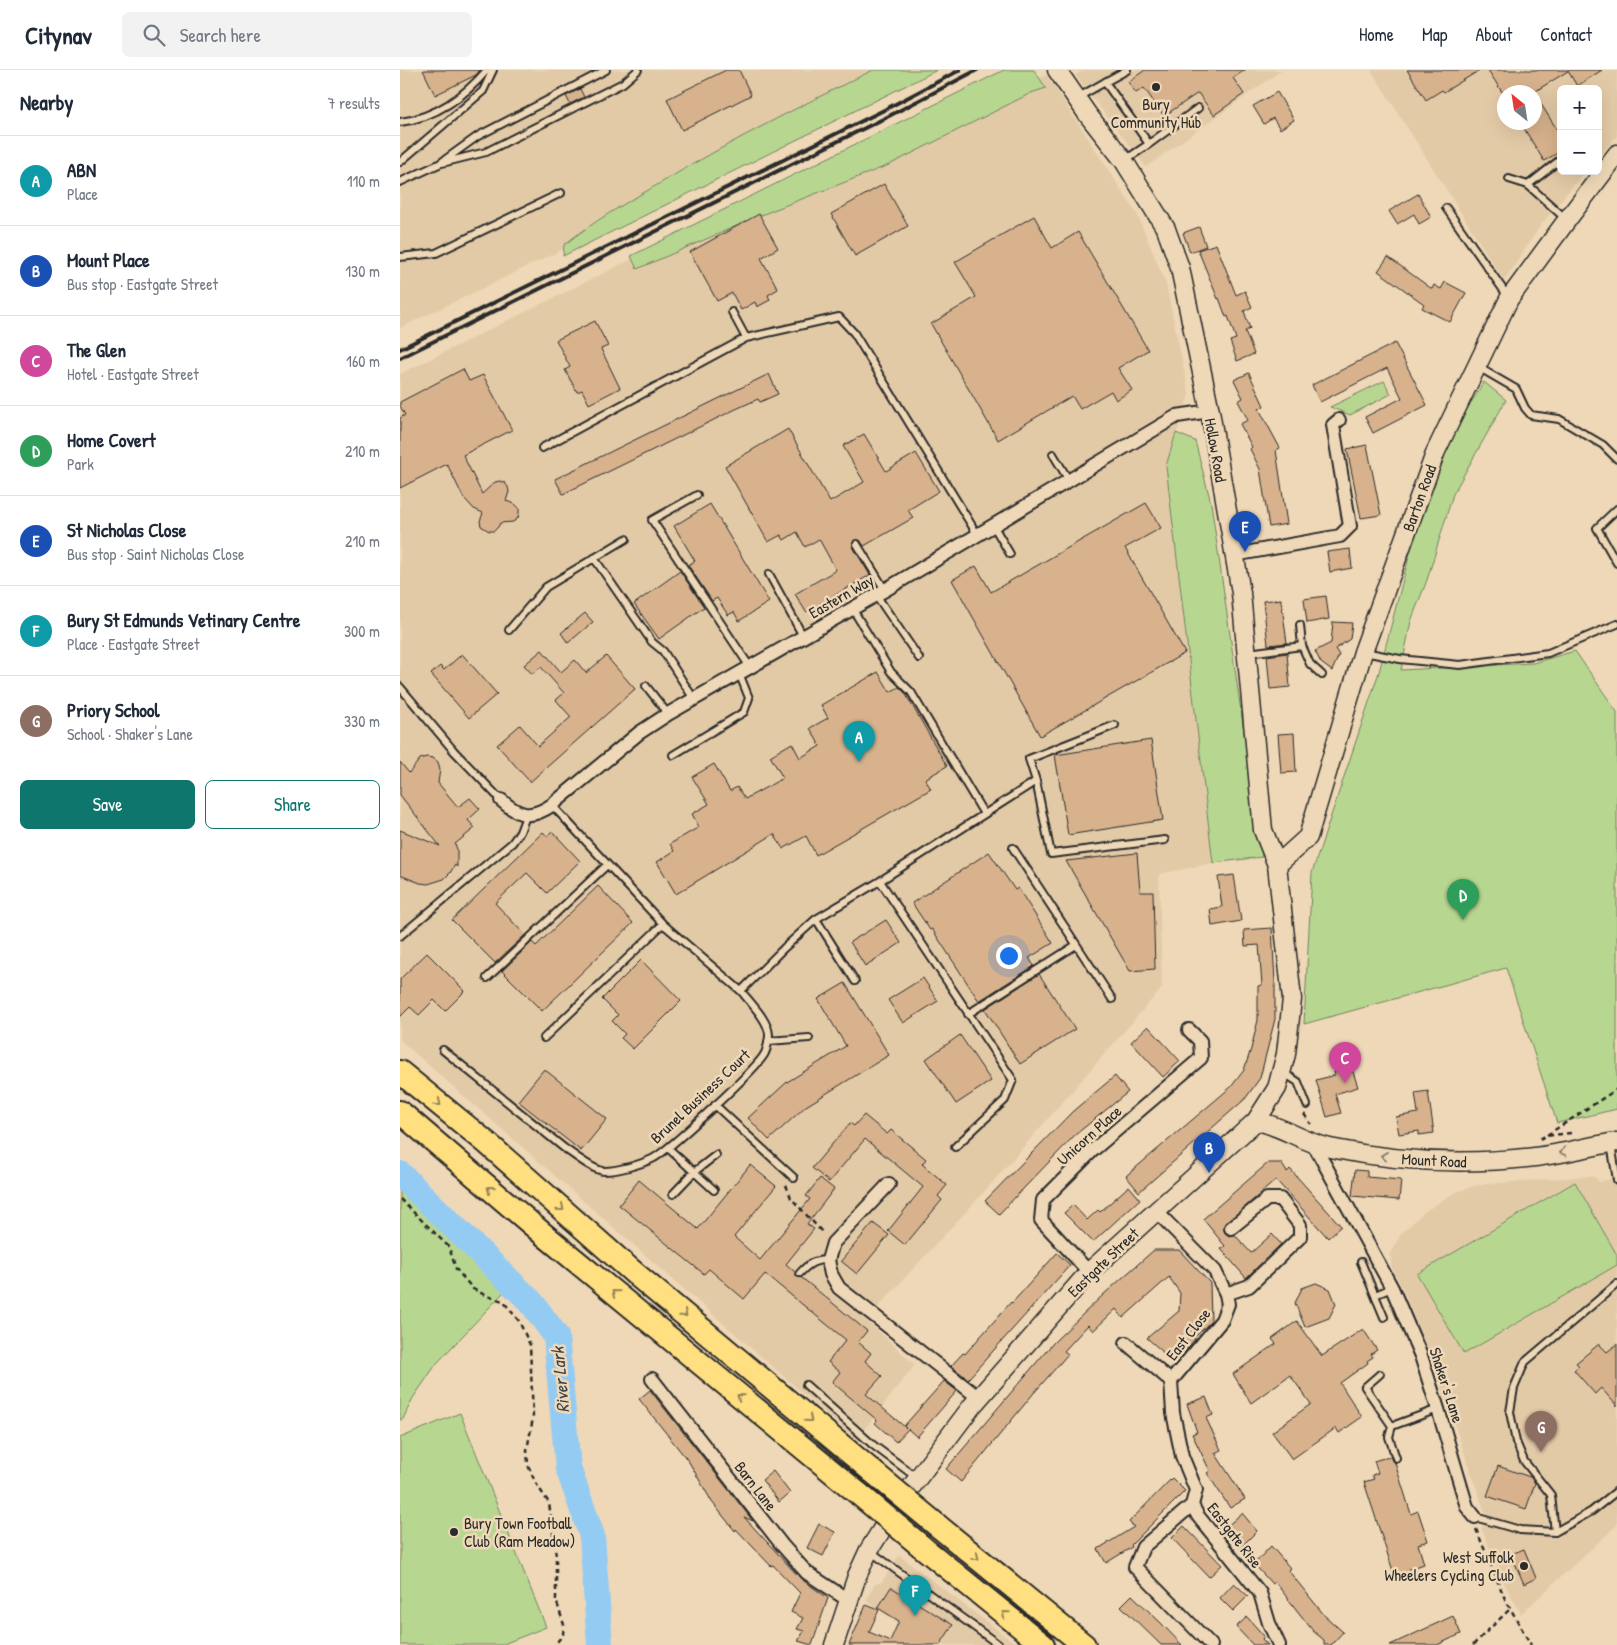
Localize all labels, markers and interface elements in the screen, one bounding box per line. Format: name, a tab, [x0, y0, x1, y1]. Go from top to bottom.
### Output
search box	[122, 12, 472, 57]
text: Citynav	[25, 19, 92, 51]
icon: search	[140, 21, 168, 49]
text: Search here	[180, 22, 261, 48]
text: Home	[1359, 22, 1394, 47]
text: Map	[1422, 22, 1447, 47]
text: About	[1475, 22, 1512, 47]
text: Contact	[1540, 22, 1592, 47]
marker: Bury Community Hub	[1150, 81, 1162, 93]
north arrow	[1497, 85, 1542, 130]
map controls	[1557, 85, 1602, 175]
button: +	[1557, 85, 1602, 130]
text: Nearby	[20, 88, 73, 117]
text: 7 results	[327, 92, 380, 114]
place label: Bury Community Hub	[1111, 93, 1201, 133]
button: −	[1557, 130, 1602, 175]
text: ABN	[67, 157, 96, 183]
text: A	[32, 170, 40, 192]
text: 110 m	[347, 170, 380, 192]
text: Place	[67, 183, 98, 205]
text: Mount Place	[67, 247, 150, 273]
text: B	[32, 260, 40, 282]
text: 130 m	[345, 260, 380, 282]
text: Bus stop · Eastgate Street	[67, 273, 218, 295]
text: The Glen	[67, 337, 126, 363]
text: C	[32, 350, 40, 372]
text: 160 m	[346, 350, 380, 372]
text: Hotel · Eastgate Street	[67, 363, 199, 385]
street label: Hollow Road	[1200, 416, 1232, 484]
text: Home Covert	[67, 427, 155, 453]
text: D	[32, 440, 40, 462]
text: 210 m	[345, 440, 380, 462]
text: Park	[67, 453, 94, 475]
street label: Barton Road	[1397, 462, 1441, 534]
pin: E	[1229, 511, 1261, 552]
text: St Nicholas Close	[67, 517, 186, 543]
text: E	[32, 530, 40, 552]
text: 210 m	[345, 530, 380, 552]
text: Bus stop · Saint Nicholas Close	[67, 543, 244, 565]
street label: Eastern Way	[805, 569, 878, 623]
text: Bury St Edmunds Vetinary Centre	[67, 607, 300, 633]
text: F	[33, 620, 39, 642]
text: 300 m	[344, 620, 380, 642]
text: Place · Eastgate Street	[67, 633, 200, 655]
text: Priory School	[67, 697, 160, 723]
text: G	[32, 710, 40, 732]
text: 330 m	[344, 710, 380, 732]
pin: A	[843, 721, 875, 762]
text: School · Shaker's Lane	[67, 723, 193, 745]
button: Save	[20, 780, 195, 829]
button: Share	[205, 780, 380, 829]
pin: D	[1447, 879, 1479, 920]
your location	[996, 943, 1022, 969]
pin: C	[1329, 1042, 1361, 1083]
street label: Brunel Business Court	[645, 1044, 755, 1148]
one-way arrow	[432, 1097, 441, 1105]
street label: Unicorn Place	[1052, 1100, 1127, 1170]
pin: B	[1193, 1132, 1225, 1173]
one-way arrow	[1558, 1146, 1567, 1157]
street label: Mount Road	[1401, 1147, 1467, 1173]
one-way arrow	[1379, 1152, 1388, 1162]
one-way arrow	[487, 1186, 496, 1195]
one-way arrow	[556, 1202, 565, 1211]
street label: Eastgate Street	[1063, 1222, 1144, 1302]
one-way arrow	[612, 1291, 621, 1299]
street label: East Close	[1161, 1303, 1216, 1365]
one-way arrow	[679, 1309, 688, 1318]
water label: River Lark	[545, 1345, 575, 1414]
street label: Shaker's Lane	[1425, 1345, 1470, 1426]
one-way arrow	[737, 1393, 746, 1402]
pin: G	[1525, 1411, 1557, 1452]
one-way arrow	[803, 1413, 812, 1421]
street label: Barn Lane	[730, 1457, 783, 1516]
street label: Eastgate Rise	[1203, 1498, 1268, 1573]
place label: Bury Town Football Club (Ram Meadow)	[464, 1512, 575, 1552]
marker: Bury Town Football Club (Ram Meadow)	[448, 1526, 460, 1538]
place label: West Suffolk Wheelers Cycling Club	[1384, 1546, 1514, 1586]
one-way arrow	[970, 1551, 979, 1559]
marker: West Suffolk Wheelers Cycling Club	[1518, 1560, 1530, 1572]
pin: F	[899, 1575, 931, 1616]
one-way arrow	[1002, 1612, 1011, 1620]

